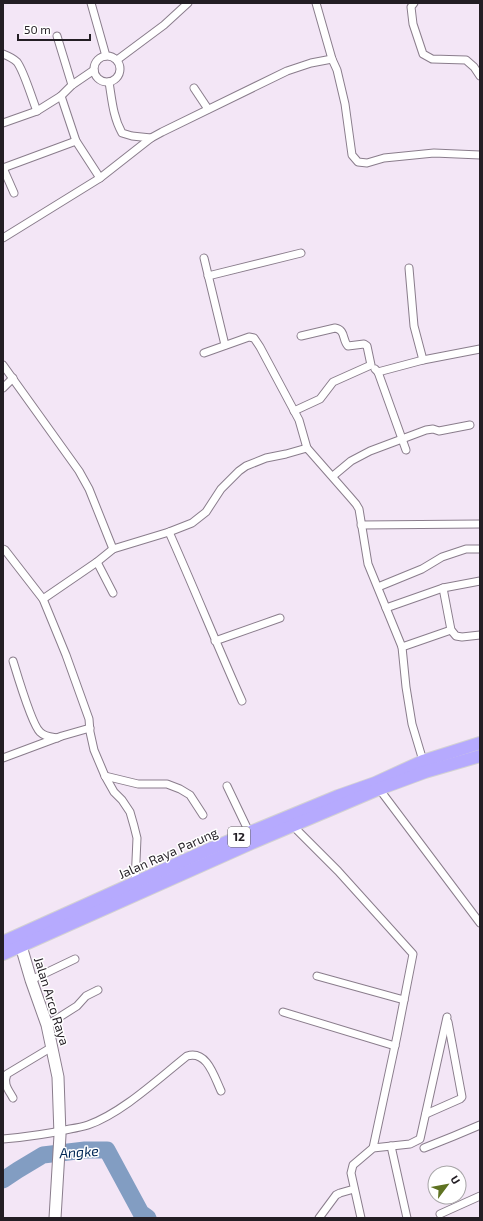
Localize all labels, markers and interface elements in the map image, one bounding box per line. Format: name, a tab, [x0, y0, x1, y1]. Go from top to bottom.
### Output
scale bar	[18, 16, 90, 42]
text: 50 m	[24, 22, 51, 36]
street label: Jalan Raya Parung	[116, 824, 220, 882]
road number: 12	[228, 827, 250, 847]
street label: Jalan Arco Raya	[31, 955, 73, 1047]
water label: Angke	[58, 1142, 100, 1161]
north arrow	[427, 1165, 467, 1205]
text: U	[448, 1173, 463, 1186]

